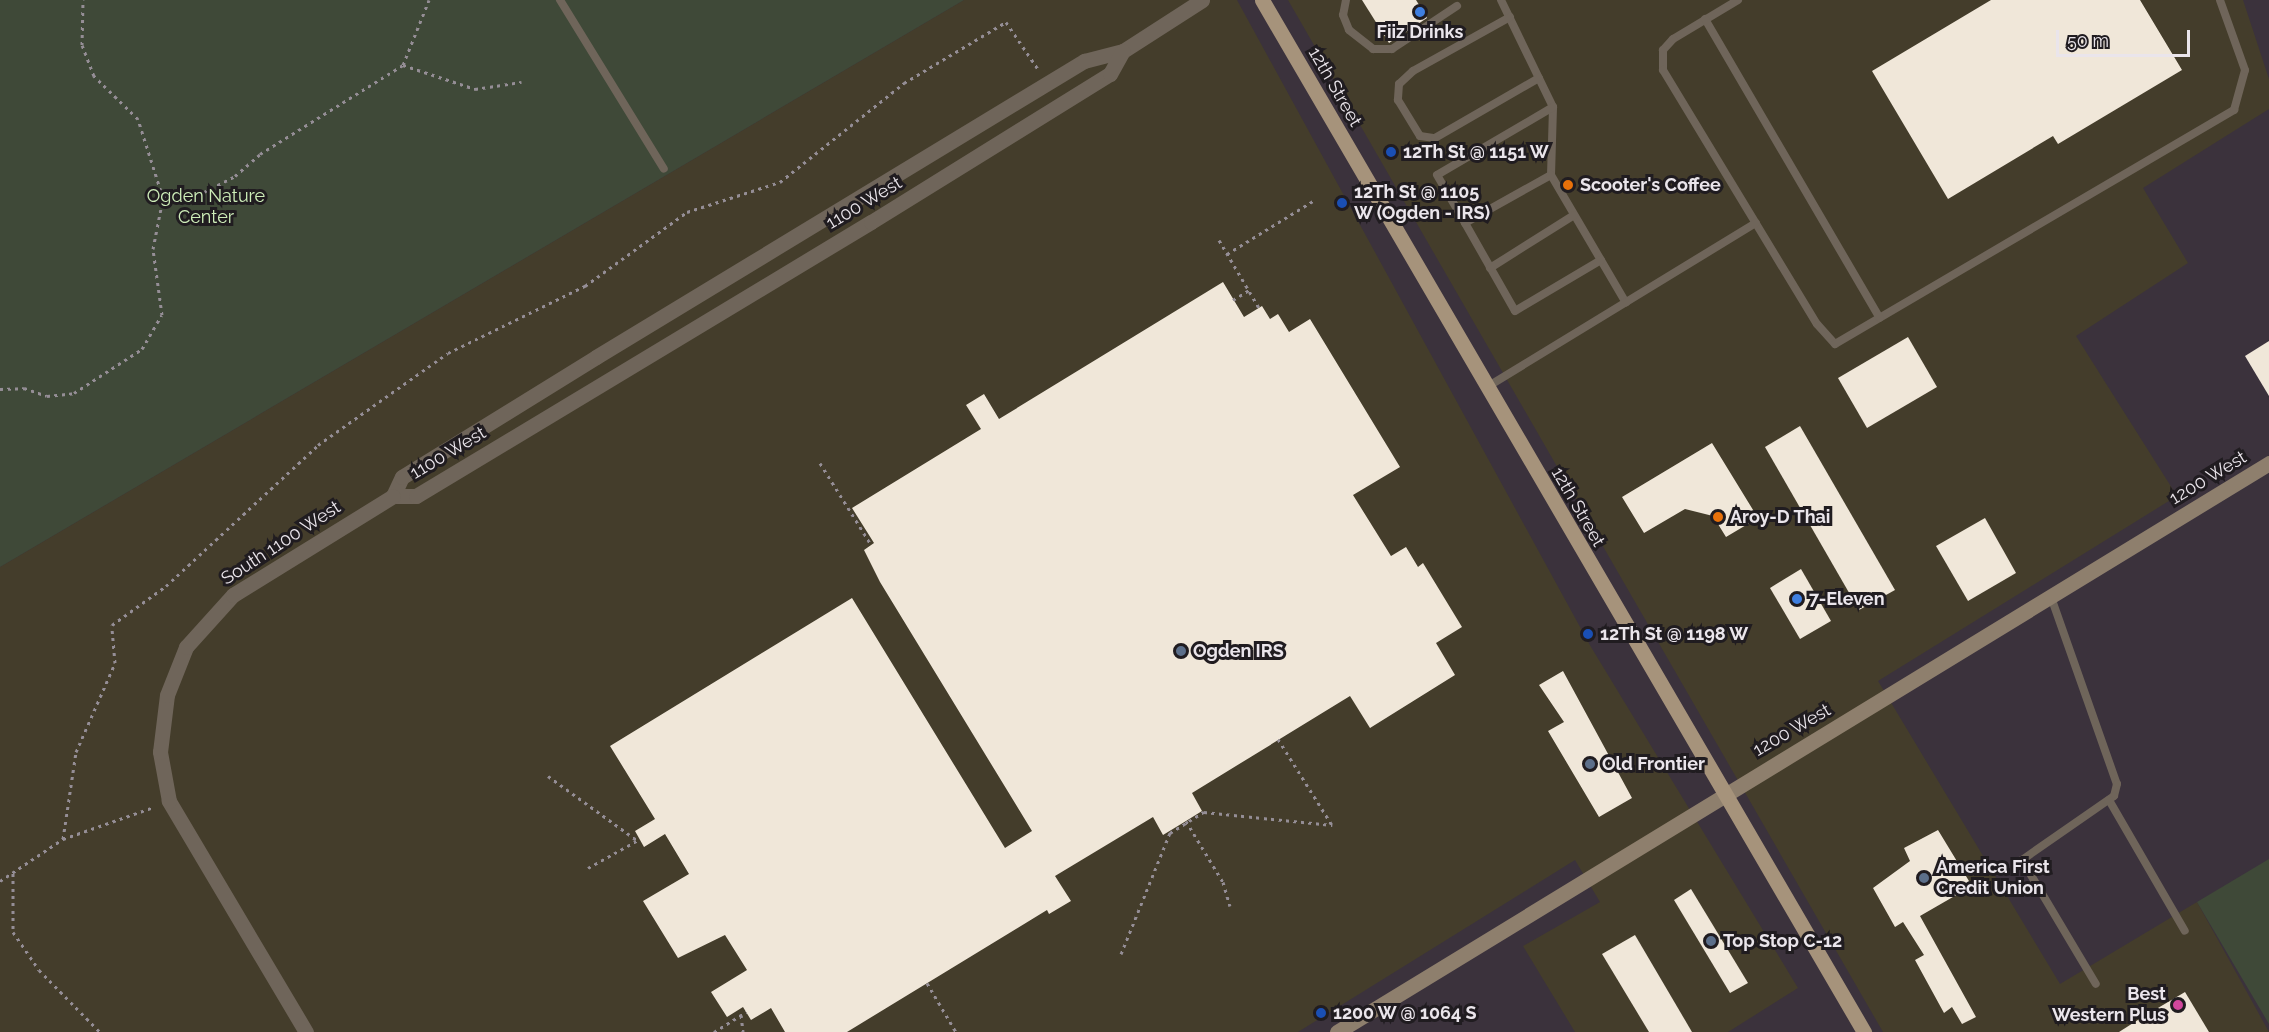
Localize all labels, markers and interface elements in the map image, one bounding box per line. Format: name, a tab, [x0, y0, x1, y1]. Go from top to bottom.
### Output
marker: Fiiz Drinks	[1413, 5, 1427, 19]
scale bar	[2059, 18, 2192, 56]
place label: Fiiz Drinks	[1377, 21, 1463, 43]
text: 50 m	[2067, 30, 2109, 51]
street label: 12th Street	[1304, 43, 1366, 131]
place label: 12Th St @ 1151 W	[1403, 141, 1549, 163]
marker: 12Th St @ 1151 W	[1384, 145, 1398, 159]
street label: 1100 West	[822, 172, 906, 234]
place label: Scooter's Coffee	[1580, 174, 1721, 196]
marker: Scooter's Coffee	[1561, 178, 1575, 192]
place label: 12Th St @ 1105 W (Ogden - IRS)	[1354, 182, 1491, 224]
park label: Ogden Nature Center	[147, 186, 265, 228]
marker: 12Th St @ 1105 W (Ogden - IRS)	[1335, 196, 1349, 210]
street label: 1100 West	[406, 422, 490, 484]
street label: 1200 West	[2165, 446, 2251, 510]
street label: 12th Street	[1547, 463, 1609, 551]
street label: South 1100 West	[217, 496, 345, 590]
place label: Aroy-D Thai	[1730, 506, 1831, 528]
marker: Aroy-D Thai	[1711, 510, 1725, 524]
place label: 7-Eleven	[1809, 588, 1885, 610]
marker: 7-Eleven	[1790, 592, 1804, 606]
place label: 12Th St @ 1198 W	[1600, 623, 1749, 645]
marker: 12Th St @ 1198 W	[1581, 627, 1595, 641]
place label: Ogden IRS	[1193, 640, 1284, 662]
marker: Ogden IRS	[1174, 644, 1188, 658]
street label: 1200 West	[1749, 699, 1835, 761]
place label: Old Frontier	[1602, 753, 1705, 775]
marker: Old Frontier	[1583, 757, 1597, 771]
place label: America First Credit Union	[1936, 857, 2050, 900]
marker: America First Credit Union	[1917, 871, 1931, 885]
place label: Top Stop C-12	[1723, 930, 1842, 952]
marker: Top Stop C-12	[1704, 934, 1718, 948]
place label: Best Western Plus	[2052, 984, 2166, 1026]
marker: Best Western Plus	[2171, 998, 2185, 1012]
place label: 1200 W @ 1064 S	[1333, 1002, 1478, 1024]
marker: 1200 W @ 1064 S	[1314, 1006, 1328, 1020]

